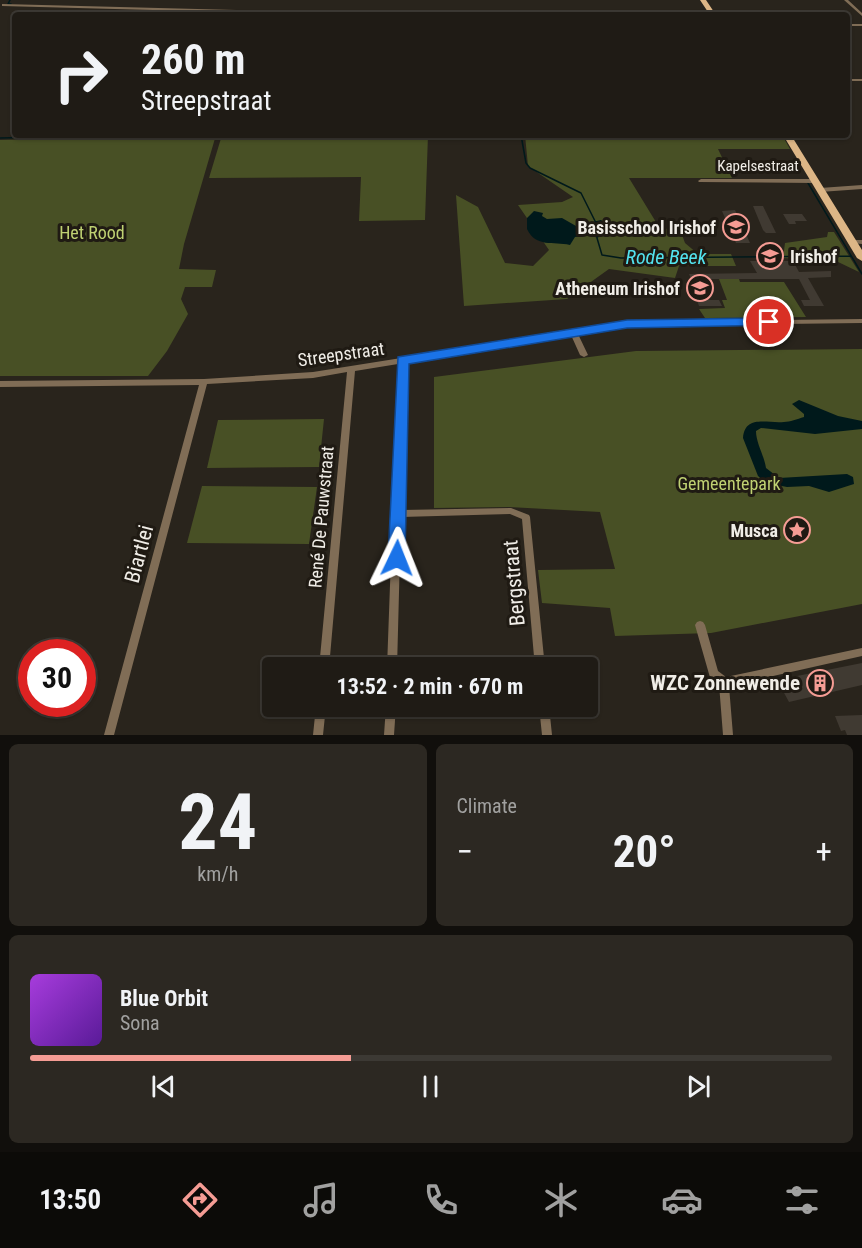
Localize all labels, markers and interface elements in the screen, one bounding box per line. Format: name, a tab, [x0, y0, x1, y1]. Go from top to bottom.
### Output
text: 260 m	[141, 35, 246, 84]
icon: right	[42, 36, 120, 114]
text: Streepstraat	[141, 85, 271, 117]
street label: Kapelsestraat	[717, 157, 799, 175]
school or university icon: Basisschool Irishof	[721, 212, 751, 242]
place label: Basisschool Irishof	[577, 217, 716, 238]
park label: Het Rood	[59, 222, 125, 243]
school or university icon: Irishof	[755, 241, 785, 271]
water label: Rode Beek	[626, 245, 708, 269]
place label: Irishof	[790, 246, 837, 267]
school or university icon: Atheneum Irishof	[685, 273, 715, 303]
place label: Atheneum Irishof	[555, 278, 680, 299]
pin	[743, 296, 794, 347]
icon: arrive	[752, 305, 785, 338]
street label: Streepstraat	[296, 338, 386, 370]
street label: René De Pauwstraat	[304, 445, 338, 589]
park label: Gemeentepark	[677, 473, 781, 494]
place icon: Musca	[782, 515, 812, 545]
place label: Musca	[731, 520, 778, 541]
street label: Biartlei	[120, 522, 158, 586]
position arrow	[365, 526, 429, 590]
street label: Bergstraat	[498, 539, 530, 627]
speed limit sign: 30	[18, 639, 96, 717]
building icon: WZC Zonnewende	[805, 668, 835, 698]
place label: WZC Zonnewende	[650, 671, 800, 695]
text: 13:52 · 2 min · 670 m	[337, 674, 523, 699]
text: 24	[178, 777, 257, 868]
text: Climate	[457, 794, 517, 818]
text: 20°	[613, 825, 676, 878]
text: −	[457, 832, 473, 871]
text: +	[816, 832, 832, 871]
text: km/h	[197, 862, 238, 886]
text: Blue Orbit	[120, 986, 208, 1011]
text: Sona	[120, 1011, 160, 1035]
icon: previous	[147, 1070, 180, 1103]
icon: pause	[414, 1070, 447, 1103]
icon: next	[682, 1070, 715, 1103]
icon: directions	[179, 1179, 221, 1221]
icon: music	[300, 1179, 342, 1221]
icon: phone	[420, 1179, 462, 1221]
icon: climate	[540, 1179, 582, 1221]
icon: car	[661, 1179, 703, 1221]
icon: filters	[781, 1179, 823, 1221]
text: 13:50	[39, 1184, 101, 1216]

